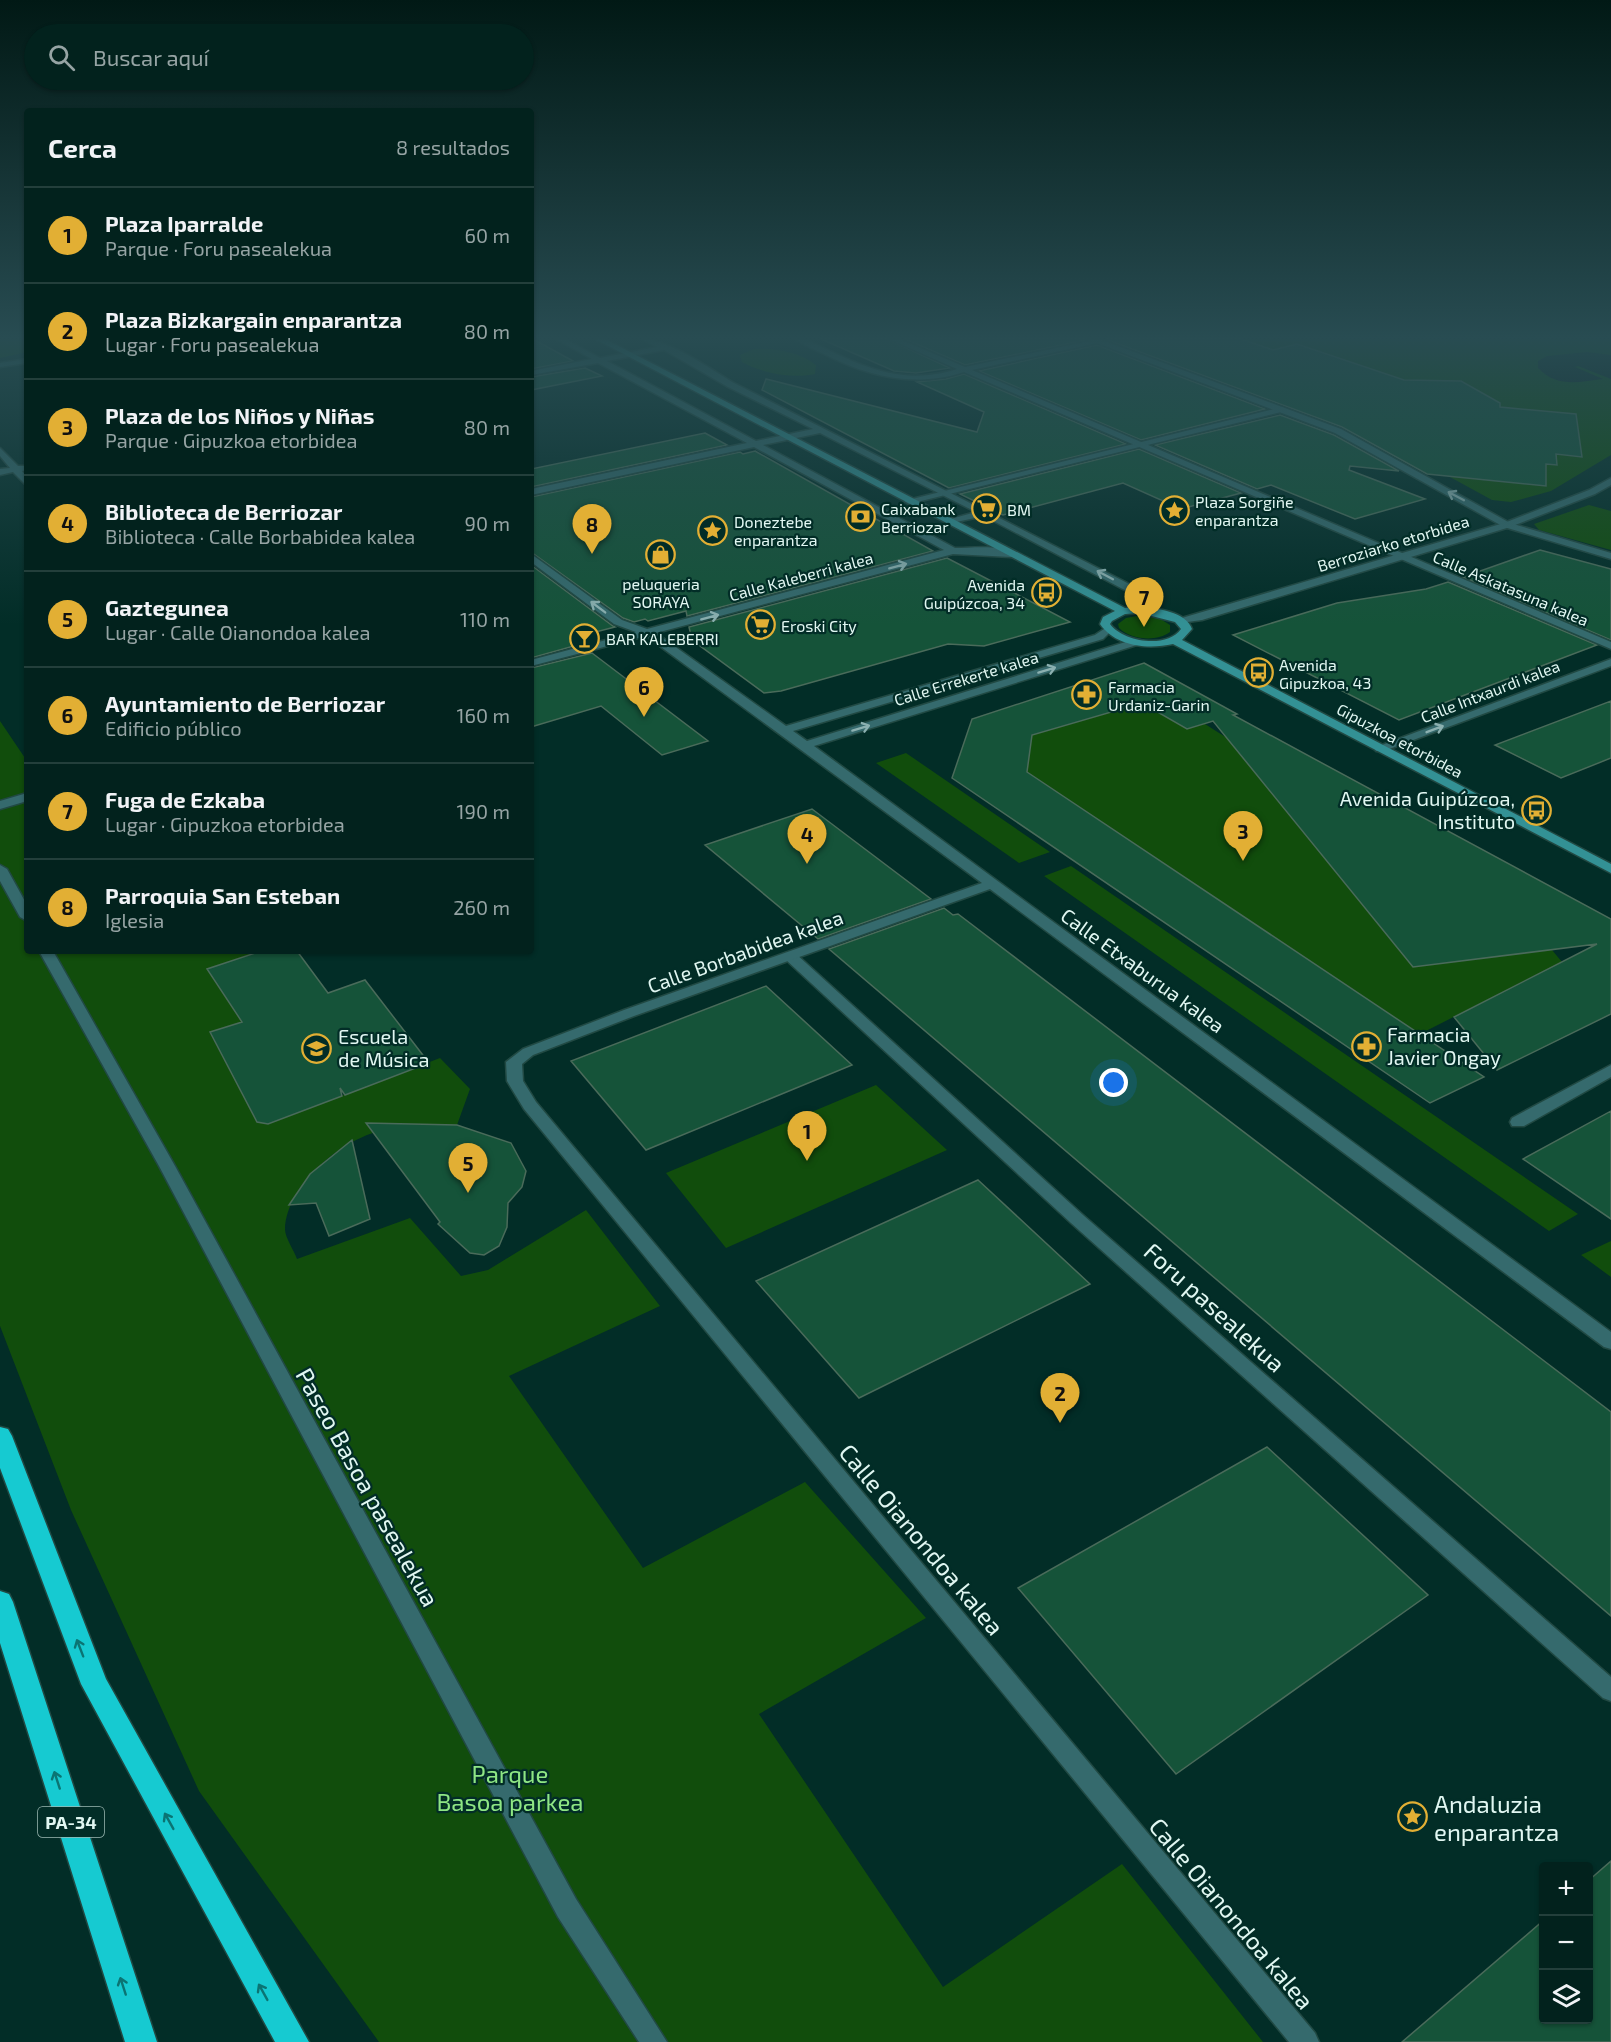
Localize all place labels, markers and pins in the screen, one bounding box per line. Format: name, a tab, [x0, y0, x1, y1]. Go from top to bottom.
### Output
place label: Plaza Sorgiñe enparantza	[1195, 492, 1294, 529]
supermarket icon: BM	[970, 493, 1002, 525]
place icon: Plaza Sorgiñe enparantza	[1158, 494, 1190, 526]
place label: Caixabank Berriozar	[881, 499, 955, 536]
place label: BM	[1007, 500, 1031, 519]
bank icon: Caixabank Berriozar	[844, 501, 876, 533]
pin: 8	[572, 504, 612, 554]
place label: Doneztebe enparantza	[734, 512, 818, 549]
place icon: Doneztebe enparantza	[697, 514, 729, 546]
shop icon: peluqueria SORAYA	[645, 539, 677, 571]
place label: peluqueria SORAYA	[622, 574, 700, 611]
place label: Avenida Guipúzcoa, 34	[924, 575, 1025, 612]
bus stop icon: Avenida Guipúzcoa, 34	[1030, 577, 1062, 609]
pin: 7	[1124, 578, 1164, 627]
supermarket icon: Eroski City	[744, 609, 776, 641]
place label: Eroski City	[781, 616, 857, 635]
bar icon: BAR KALEBERRI	[569, 622, 601, 654]
place label: BAR KALEBERRI	[606, 629, 719, 648]
place label: Avenida Gipuzkoa, 43	[1279, 655, 1371, 692]
bus stop icon: Avenida Gipuzkoa, 43	[1242, 657, 1274, 689]
pin: 6	[624, 668, 664, 717]
place label: Farmacia Urdaniz-Garin	[1108, 677, 1210, 714]
pharmacy icon: Farmacia Urdaniz-Garin	[1071, 679, 1103, 711]
place label: Avenida Guipúzcoa, Instituto	[1340, 786, 1515, 833]
bus stop icon: Avenida Guipúzcoa, Instituto	[1520, 794, 1552, 826]
pin: 3	[1224, 812, 1262, 861]
pin: 4	[788, 814, 826, 864]
place label: Farmacia Javier Ongay	[1387, 1022, 1501, 1069]
place label: Escuela de Música	[338, 1024, 429, 1071]
pharmacy icon: Farmacia Javier Ongay	[1350, 1030, 1382, 1062]
school or university icon: Escuela de Música	[301, 1032, 333, 1064]
pin: 1	[788, 1112, 826, 1161]
pin: 5	[448, 1144, 488, 1193]
pin: 2	[1040, 1374, 1080, 1423]
place label: Andaluzia enparantza	[1434, 1789, 1559, 1846]
place icon: Andaluzia enparantza	[1397, 1801, 1429, 1833]

